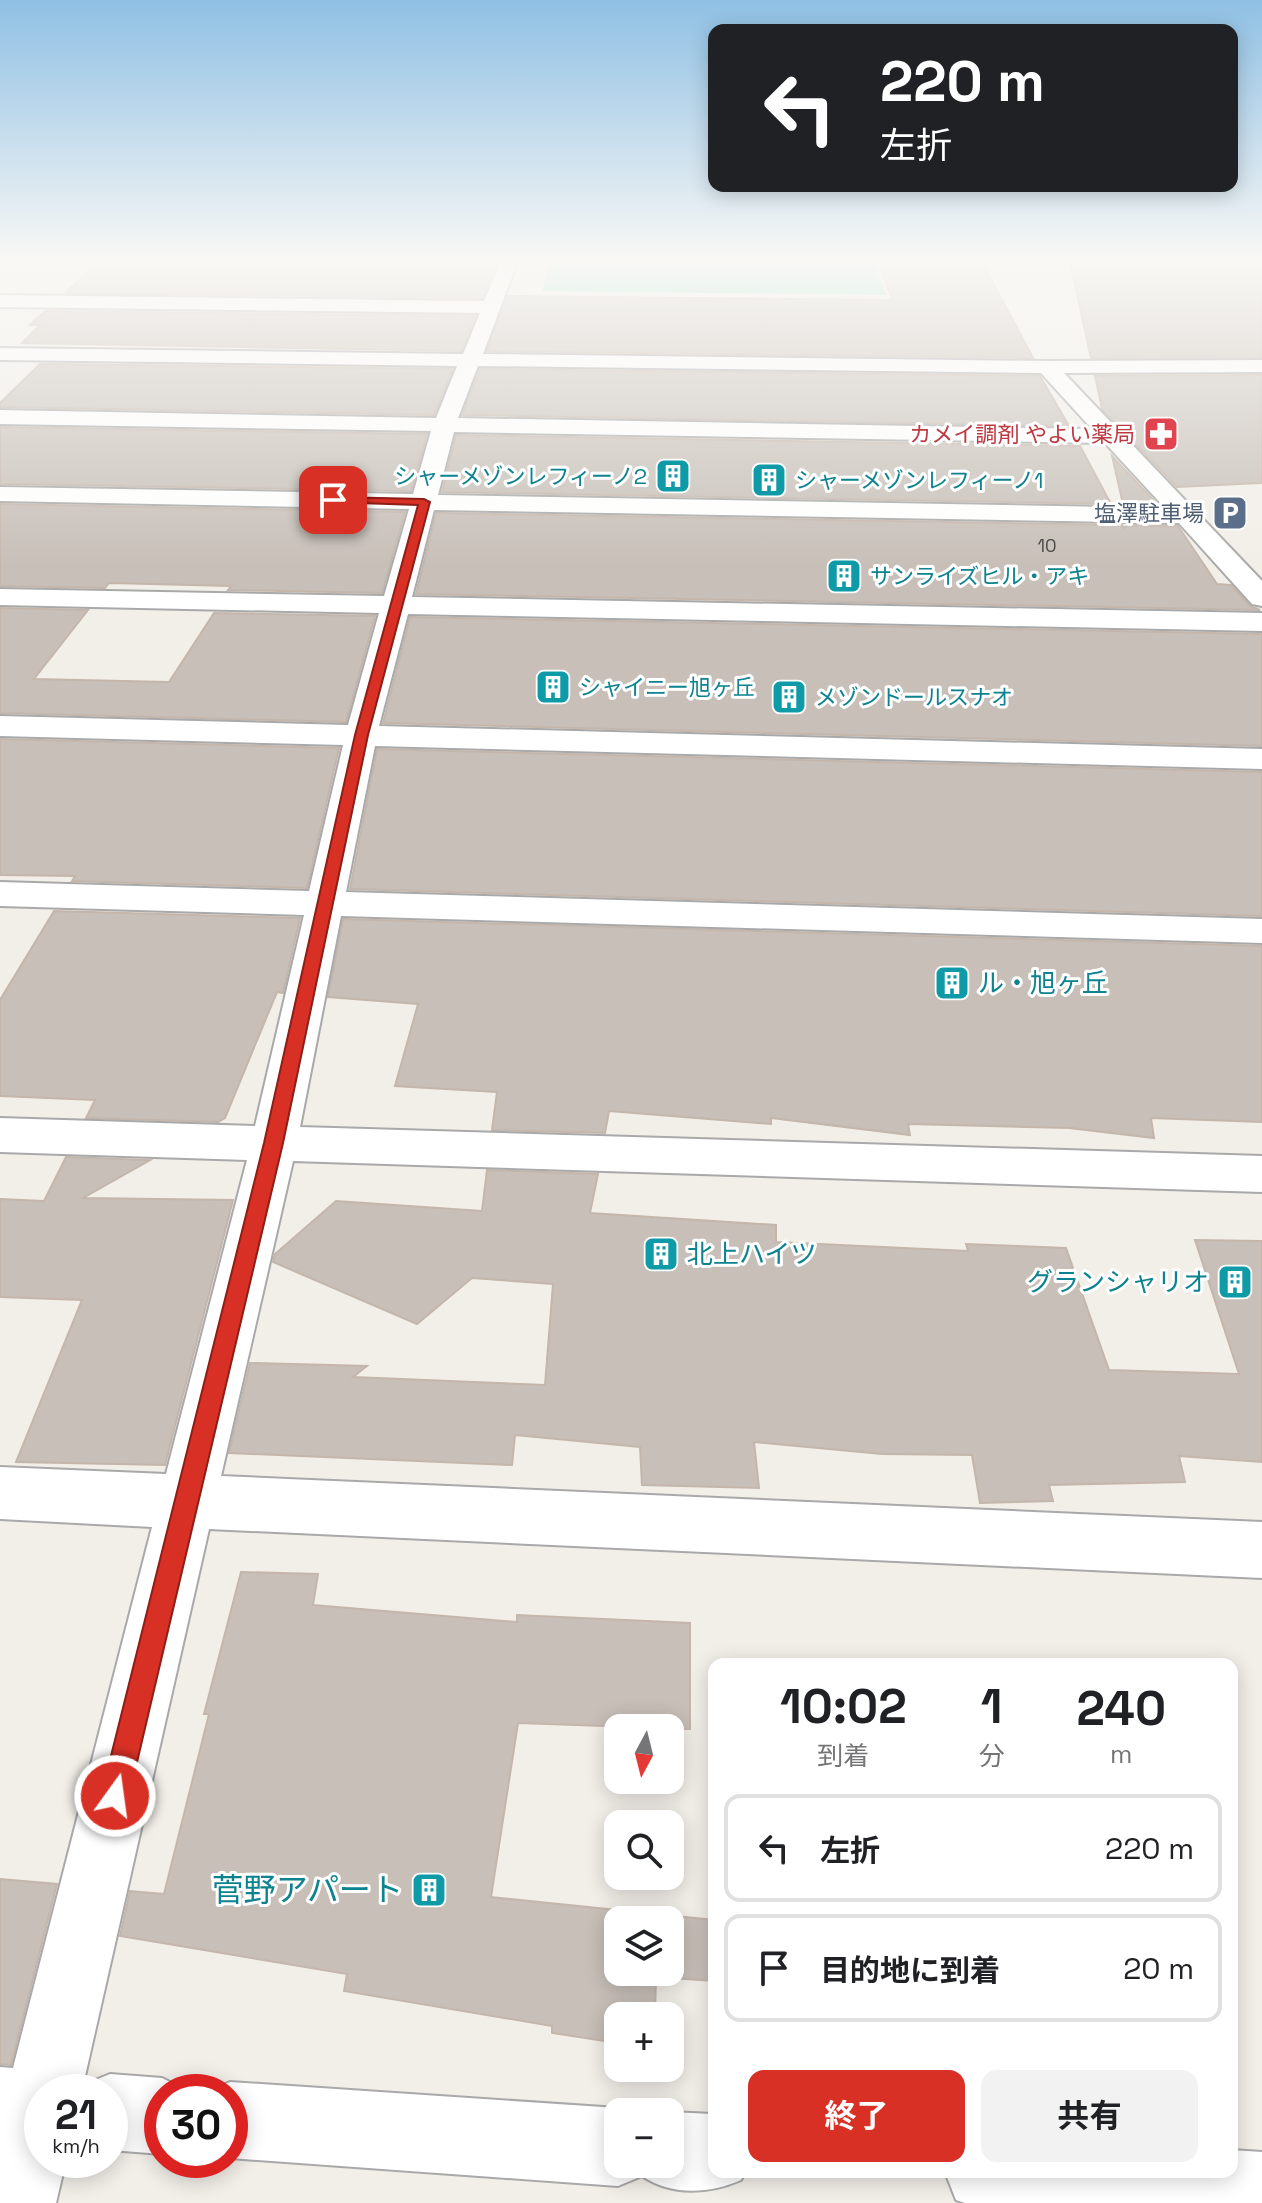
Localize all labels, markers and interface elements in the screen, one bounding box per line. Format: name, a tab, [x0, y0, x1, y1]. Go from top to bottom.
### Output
text: 220 m	[880, 46, 1045, 117]
icon: left	[748, 56, 852, 160]
text: 左折	[880, 123, 952, 169]
pharmacy icon: カメイ調剤 やよい薬局	[1142, 415, 1180, 453]
place label: カメイ調剤 やよい薬局	[909, 420, 1135, 448]
building icon: シャーメゾンレフィーノ2	[654, 457, 692, 495]
building icon: シャーメゾンレフィーノ1	[750, 461, 788, 499]
place label: シャーメゾンレフィーノ2	[394, 462, 647, 490]
pin	[299, 466, 367, 534]
place label: シャーメゾンレフィーノ1	[795, 466, 1044, 494]
icon: arrive	[311, 478, 355, 522]
parking icon: 塩澤駐車場	[1211, 494, 1249, 532]
place label: 塩澤駐車場	[1094, 499, 1204, 527]
house number: 10	[1037, 534, 1057, 557]
building icon: サンライズヒル・アキ	[825, 557, 863, 595]
place label: サンライズヒル・アキ	[870, 562, 1089, 590]
building icon: シャイニー旭ヶ丘	[534, 668, 572, 706]
place label: シャイニー旭ヶ丘	[579, 673, 755, 701]
building icon: メゾンドールスナオ	[770, 678, 808, 716]
place label: メゾンドールスナオ	[815, 683, 1013, 711]
building icon: ル・旭ヶ丘	[933, 964, 971, 1002]
place label: ル・旭ヶ丘	[978, 966, 1108, 1000]
building icon: 北上ハイツ	[642, 1235, 680, 1273]
place label: 北上ハイツ	[687, 1237, 816, 1271]
building icon: グランシャリオ	[1216, 1263, 1254, 1301]
place label: グランシャリオ	[1027, 1265, 1209, 1299]
text: 10:02	[780, 1676, 907, 1737]
text: 1	[981, 1676, 1003, 1737]
text: 240	[1077, 1678, 1166, 1739]
north arrow	[604, 1714, 684, 1794]
map controls	[604, 1714, 684, 2178]
text: m	[1110, 1737, 1132, 1771]
text: 到着	[817, 1739, 869, 1773]
text: 分	[979, 1739, 1005, 1773]
position arrow	[73, 1754, 157, 1838]
button: search	[604, 1810, 684, 1890]
icon: left	[752, 1826, 796, 1870]
text: 220 m	[1105, 1829, 1194, 1868]
text: 左折	[820, 1831, 880, 1870]
place label: 菅野アパート	[212, 1870, 403, 1910]
building icon: 菅野アパート	[410, 1871, 448, 1909]
button: layers	[604, 1906, 684, 1986]
icon: arrive	[752, 1946, 796, 1990]
text: 20 m	[1123, 1949, 1194, 1988]
text: 目的地に到着	[820, 1951, 1000, 1990]
button: +	[604, 2002, 684, 2082]
button: 終了	[748, 2070, 965, 2162]
button: 共有	[981, 2070, 1198, 2162]
speed limit sign: 30	[144, 2074, 248, 2178]
text: 21	[55, 2090, 97, 2141]
button: −	[604, 2098, 684, 2178]
text: km/h	[52, 2133, 100, 2159]

